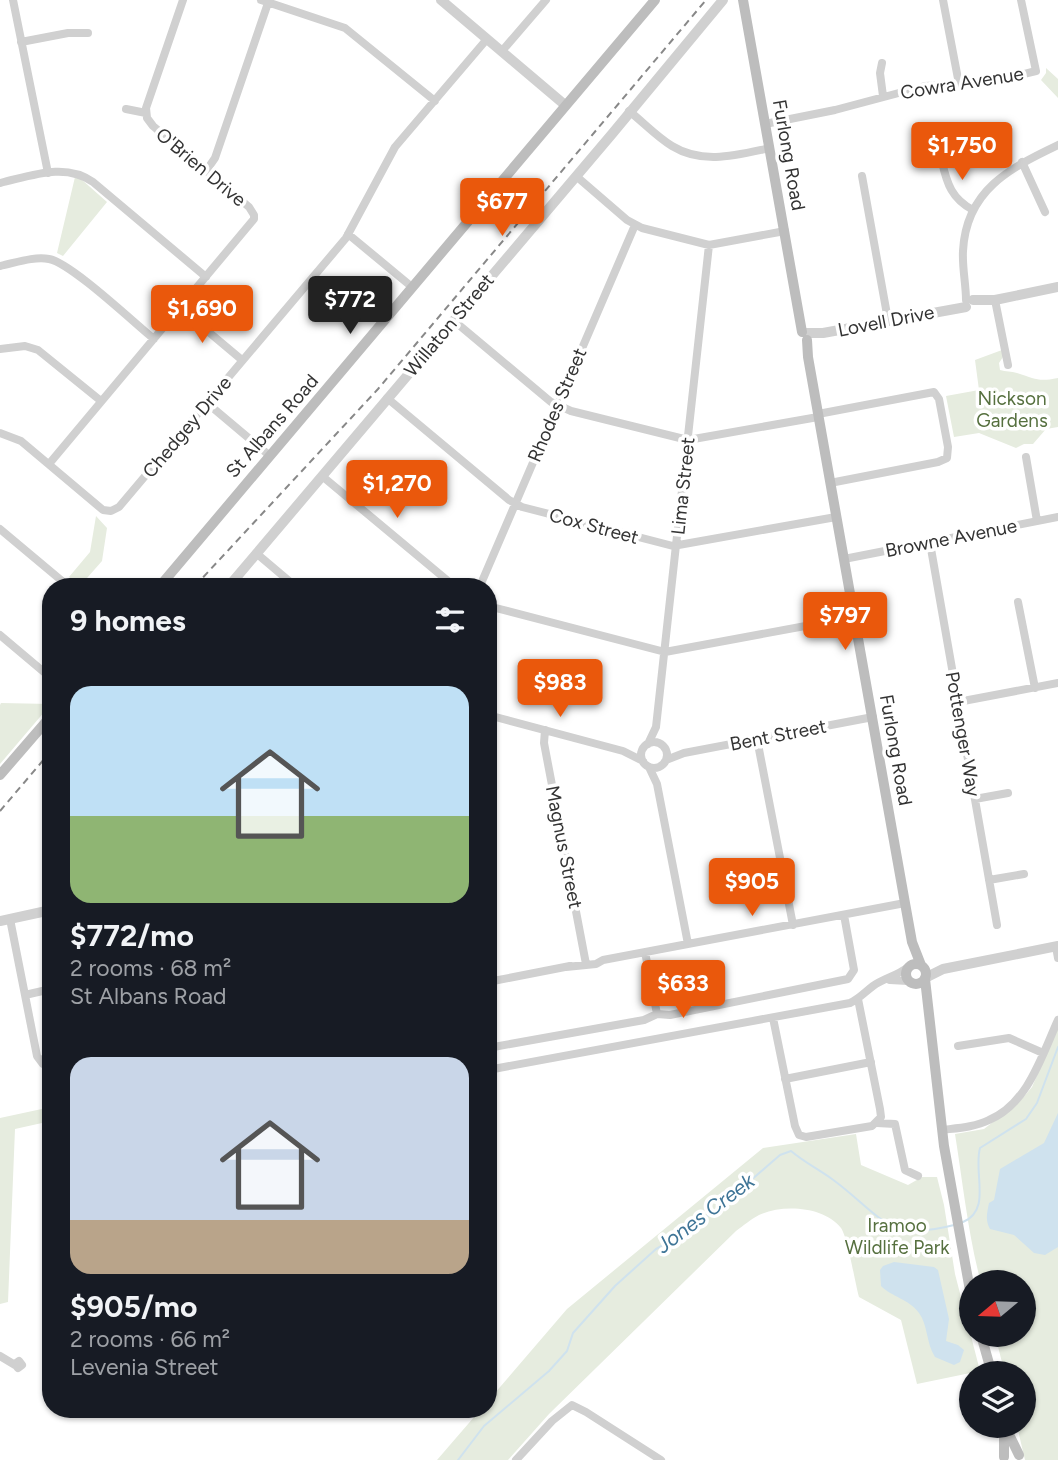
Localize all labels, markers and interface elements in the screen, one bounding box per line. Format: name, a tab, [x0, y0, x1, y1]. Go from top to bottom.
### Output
street label: Cowra Avenue	[899, 62, 1025, 104]
street label: Furlong Road	[768, 98, 810, 212]
pin: $1,750	[905, 122, 1019, 182]
street label: O'Brien Drive	[151, 123, 251, 211]
text: $1,750	[927, 131, 997, 159]
pin: $677	[461, 178, 543, 238]
text: $677	[476, 187, 528, 215]
street label: Willaton Street	[399, 269, 499, 381]
pin: $772	[309, 276, 391, 336]
text: $772	[324, 285, 376, 313]
pin: $1,690	[145, 286, 259, 345]
text: $1,690	[167, 294, 237, 322]
street label: Lovell Drive	[836, 300, 936, 342]
street label: Rhodes Street	[523, 344, 591, 466]
street label: St Albans Road	[221, 370, 323, 482]
street label: Chedgey Drive	[138, 371, 236, 483]
park label: Nickson Gardens	[976, 387, 1048, 432]
street label: Lima Street	[666, 436, 700, 536]
pin: $1,270	[340, 461, 454, 520]
text: $1,270	[362, 469, 432, 497]
street label: Cox Street	[547, 503, 641, 549]
street label: Browne Avenue	[883, 514, 1019, 562]
pin: $797	[804, 592, 886, 652]
icon: filters	[431, 601, 469, 639]
text: $797	[819, 601, 871, 629]
text: 9 homes	[70, 602, 186, 639]
pin: $983	[519, 660, 601, 719]
text: $983	[534, 668, 586, 696]
street label: Pottenger Way	[941, 670, 985, 798]
street label: Furlong Road	[875, 693, 917, 807]
street label: Bent Street	[728, 714, 828, 756]
icon: home	[207, 731, 333, 857]
street label: Magnus Street	[541, 784, 587, 910]
pin: $905	[711, 858, 793, 918]
text: $905	[725, 867, 779, 895]
text: $772/mo	[70, 917, 194, 954]
text: 2 rooms · 68 m²	[70, 954, 231, 982]
pin: $633	[642, 960, 724, 1020]
text: $633	[657, 969, 709, 997]
text: St Albans Road	[70, 982, 227, 1010]
icon: home	[207, 1102, 333, 1228]
water label: Jones Creek	[650, 1167, 760, 1259]
park label: Iramoo Wildlife Park	[845, 1214, 950, 1259]
north arrow	[959, 1270, 1036, 1348]
map controls	[959, 1270, 1036, 1438]
text: $905/mo	[70, 1288, 197, 1325]
text: 2 rooms · 66 m²	[70, 1325, 230, 1353]
text: Levenia Street	[70, 1353, 218, 1381]
button: layers	[959, 1361, 1036, 1438]

